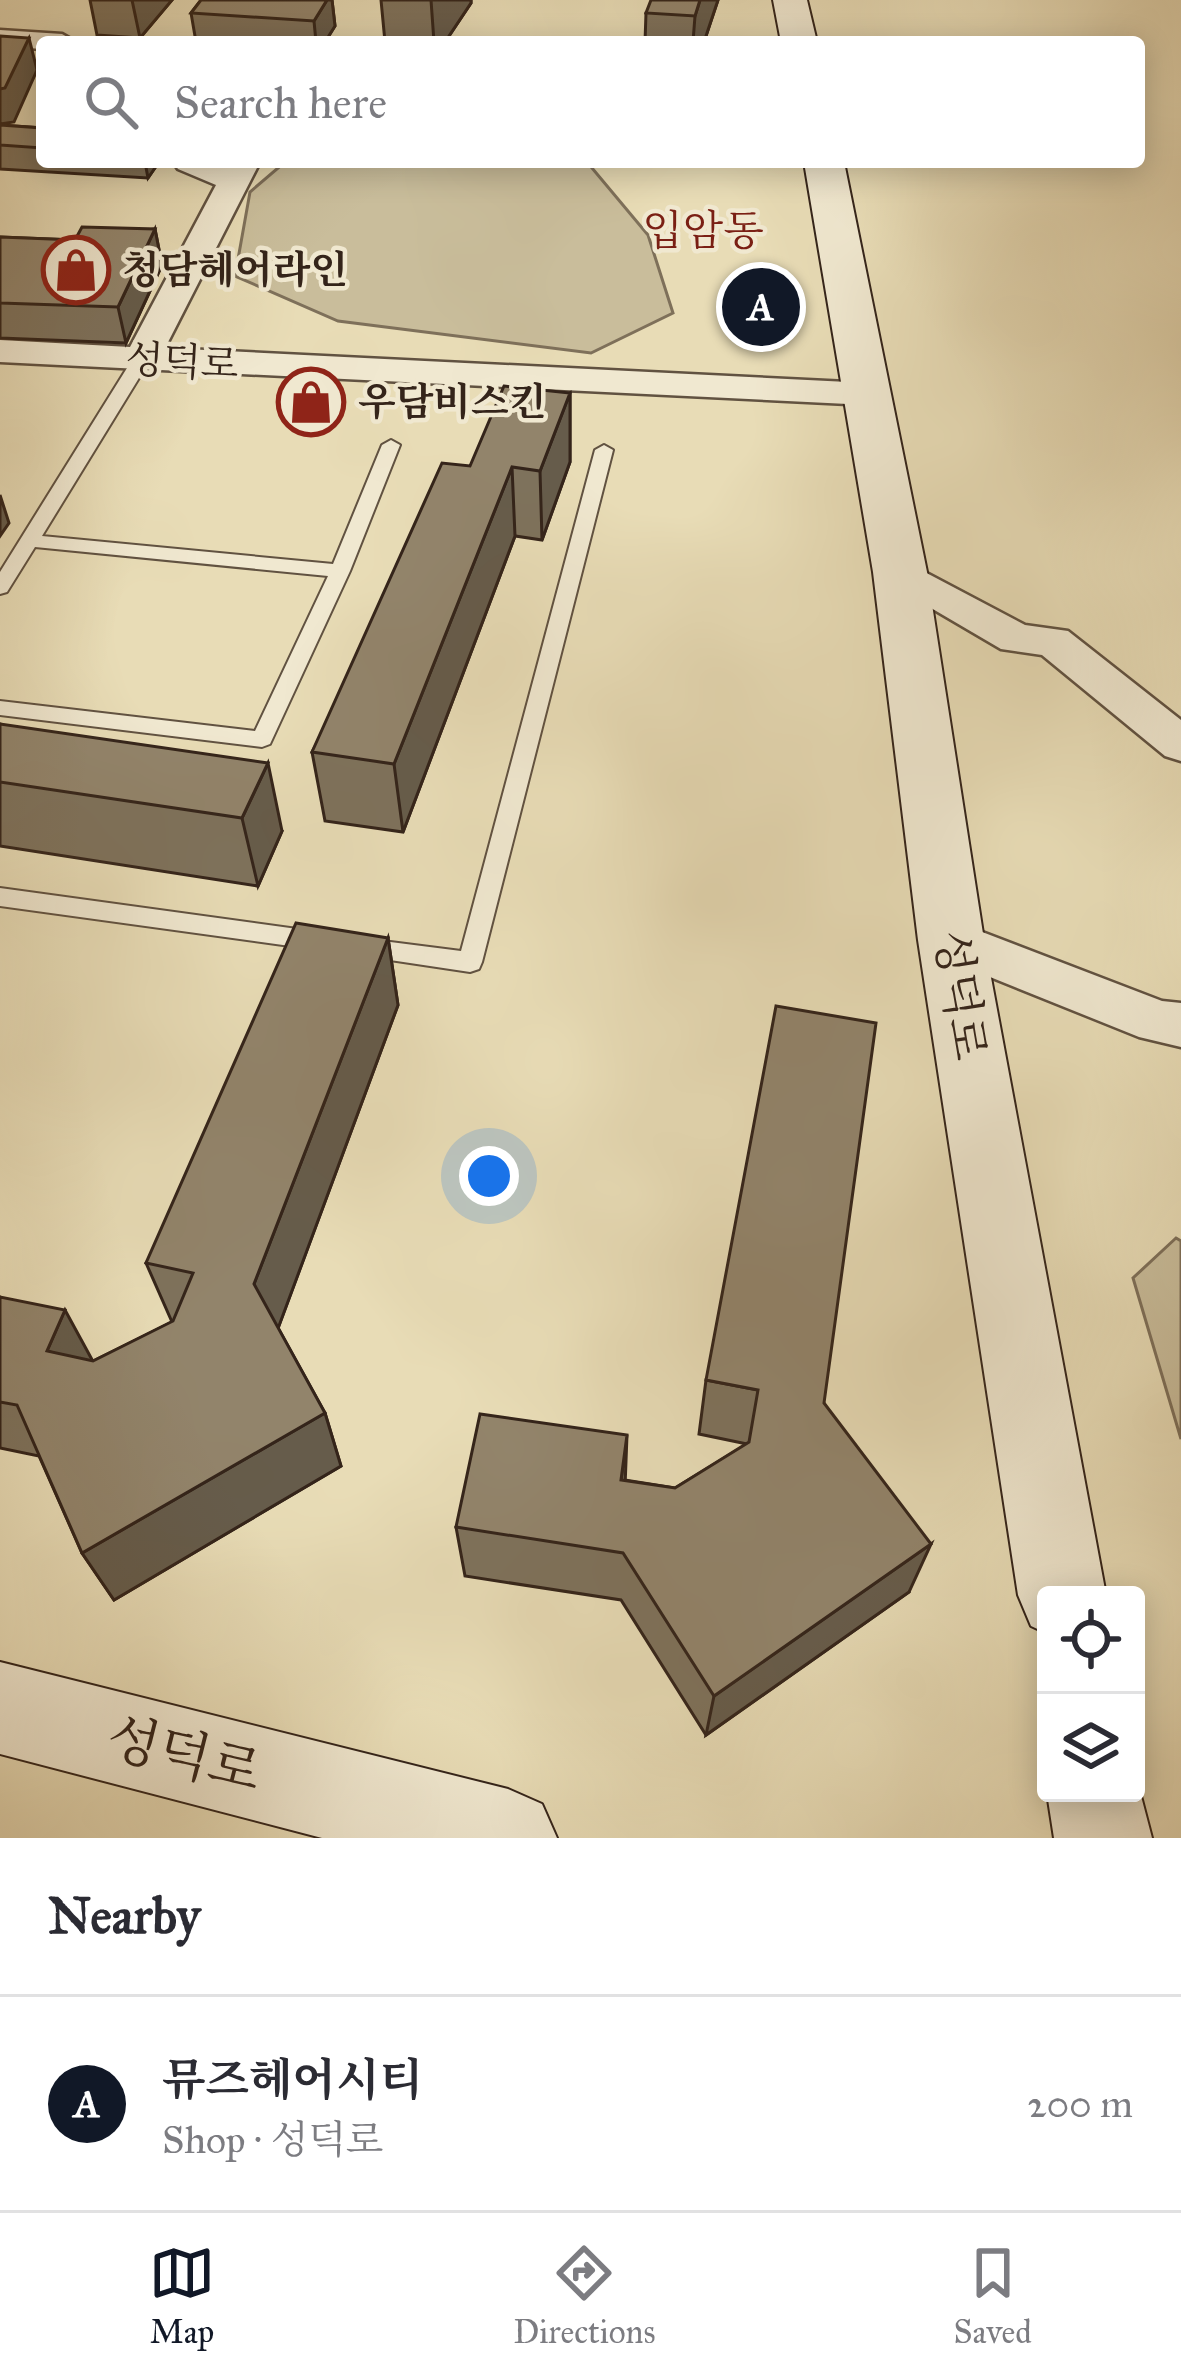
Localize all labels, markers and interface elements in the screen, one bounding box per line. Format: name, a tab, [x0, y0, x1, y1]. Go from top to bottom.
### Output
search box	[36, 36, 1145, 168]
icon: search	[78, 69, 144, 135]
text: Search here	[174, 75, 387, 130]
district label: 입암동	[642, 205, 764, 257]
shop icon: 청담헤어라인	[41, 235, 111, 305]
place label: 청담헤어라인	[122, 246, 348, 294]
pin: A	[722, 262, 800, 352]
street label: 성덕로	[124, 335, 240, 389]
shop icon: 우담비스킨	[276, 367, 346, 437]
place label: 우담비스킨	[358, 378, 546, 426]
street label: 성덕로	[924, 926, 998, 1064]
your location	[459, 1146, 519, 1206]
map controls	[1037, 1586, 1145, 1802]
button: locate	[1037, 1586, 1145, 1694]
button: layers	[1037, 1694, 1145, 1802]
street label: 성덕로	[100, 1704, 268, 1806]
text: Nearby	[48, 1885, 200, 1947]
text: 뮤즈헤어시티	[162, 2052, 423, 2107]
text: A	[74, 2080, 100, 2128]
text: 200 m	[1027, 2080, 1133, 2128]
text: Shop · 성덕로	[162, 2116, 384, 2164]
tab: Map	[149, 2240, 215, 2352]
tab: Directions	[513, 2240, 655, 2352]
tab: Saved	[954, 2240, 1032, 2352]

